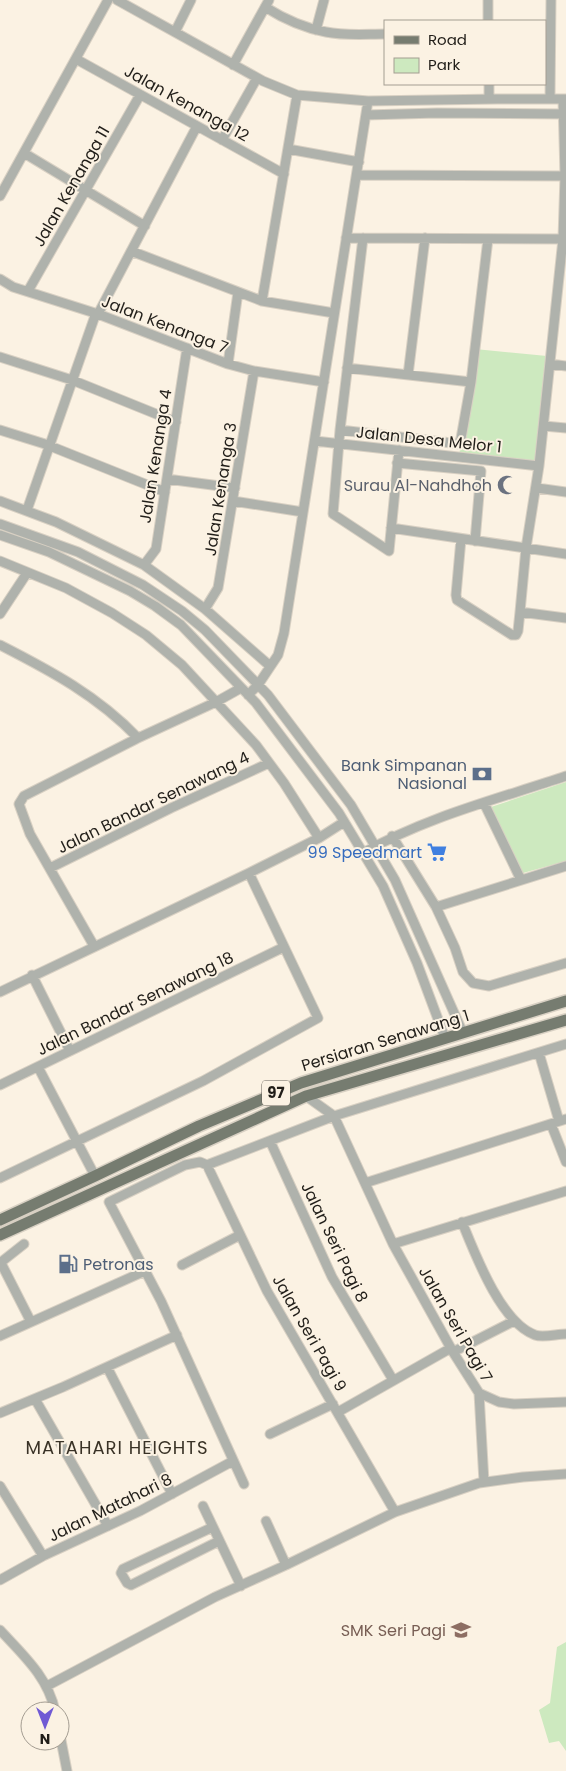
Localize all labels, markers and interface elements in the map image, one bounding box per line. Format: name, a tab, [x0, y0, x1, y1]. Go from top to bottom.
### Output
legend	[384, 20, 546, 85]
text: Road	[428, 29, 467, 50]
text: Park	[428, 54, 460, 75]
street label: Jalan Kenanga 12	[120, 60, 253, 147]
street label: Jalan Kenanga 11	[28, 122, 115, 251]
street label: Jalan Kenanga 7	[98, 290, 232, 359]
street label: Jalan Kenanga 4	[134, 387, 177, 525]
street label: Jalan Desa Melor 1	[355, 420, 503, 459]
street label: Jalan Kenanga 3	[199, 421, 242, 557]
place label: Surau Al-Nahdhoh	[344, 474, 492, 497]
mosque icon: Surau Al-Nahdhoh	[496, 474, 518, 496]
street label: Jalan Bandar Senawang 4	[53, 746, 253, 859]
place label: Bank Simpanan Nasional	[341, 754, 467, 795]
bank icon: Bank Simpanan Nasional	[471, 763, 493, 785]
place label: 99 Speedmart	[308, 841, 422, 864]
supermarket icon: 99 Speedmart	[426, 841, 448, 863]
street label: Jalan Bandar Senawang 18	[33, 946, 237, 1061]
street label: Persiaran Senawang 1	[298, 1004, 472, 1077]
road number: 97	[262, 1080, 290, 1106]
street label: Jalan Seri Pagi 8	[295, 1178, 374, 1306]
fuel station icon: Petronas	[57, 1253, 79, 1275]
place label: Petronas	[83, 1253, 154, 1276]
street label: Jalan Seri Pagi 7	[413, 1262, 498, 1386]
street label: Jalan Seri Pagi 9	[267, 1271, 352, 1396]
district label: MATAHARI HEIGHTS	[25, 1435, 209, 1460]
street label: Jalan Matahari 8	[44, 1467, 176, 1547]
place label: SMK Seri Pagi	[341, 1619, 446, 1642]
school or university icon: SMK Seri Pagi	[450, 1619, 472, 1641]
north arrow	[20, 1701, 70, 1751]
text: N	[40, 1729, 50, 1749]

